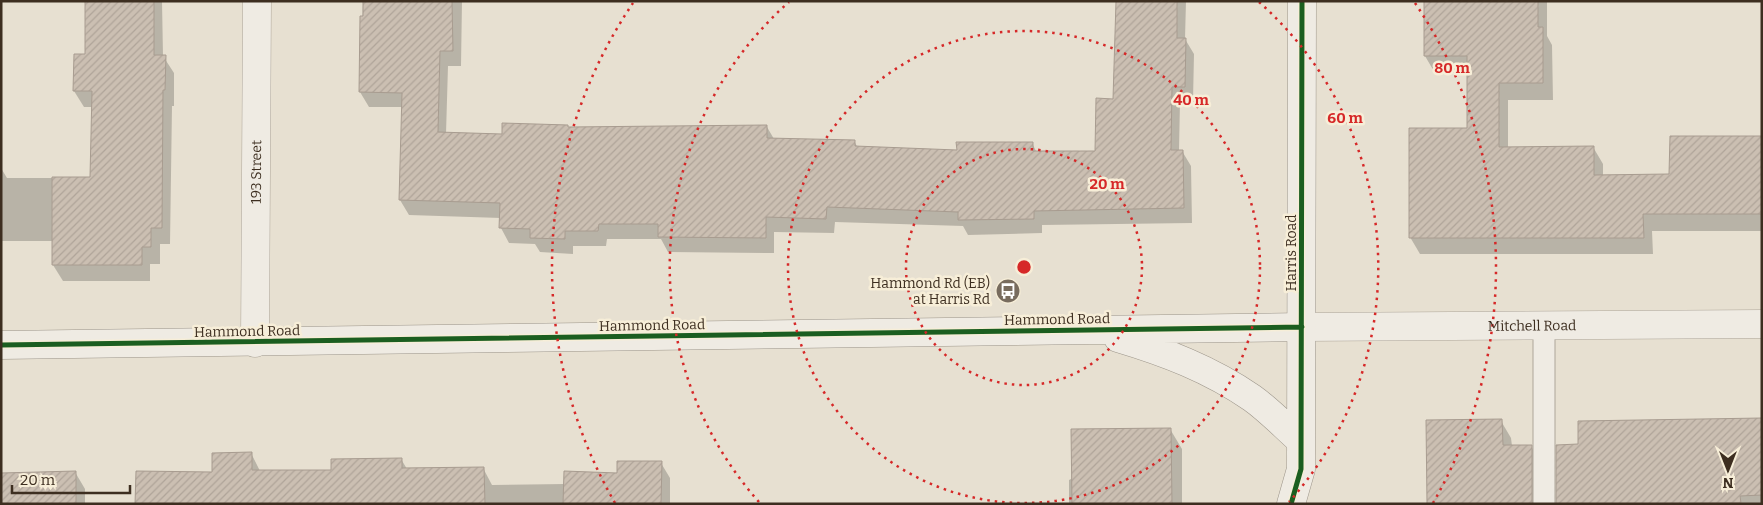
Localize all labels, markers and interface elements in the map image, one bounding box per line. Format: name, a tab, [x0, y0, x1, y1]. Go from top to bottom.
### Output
text: 80 m	[1434, 59, 1470, 77]
text: 40 m	[1173, 91, 1210, 109]
text: 60 m	[1327, 109, 1363, 127]
street label: 193 Street	[248, 140, 265, 204]
text: 20 m	[1090, 175, 1125, 193]
street label: Harris Road	[1283, 214, 1300, 292]
centre of rings	[1015, 258, 1033, 276]
place label: Hammond Rd (EB) at Harris Rd	[870, 275, 990, 308]
bus stop icon: Hammond Rd (EB) at Harris Rd	[995, 278, 1021, 304]
street label: Hammond Road	[1004, 310, 1110, 329]
street label: Hammond Road	[599, 316, 705, 335]
street label: Mitchell Road	[1488, 317, 1576, 335]
street label: Hammond Road	[194, 322, 300, 341]
north arrow	[1703, 445, 1753, 495]
scale bar	[12, 462, 130, 494]
text: 20 m	[20, 471, 56, 489]
text: N	[1722, 474, 1733, 491]

